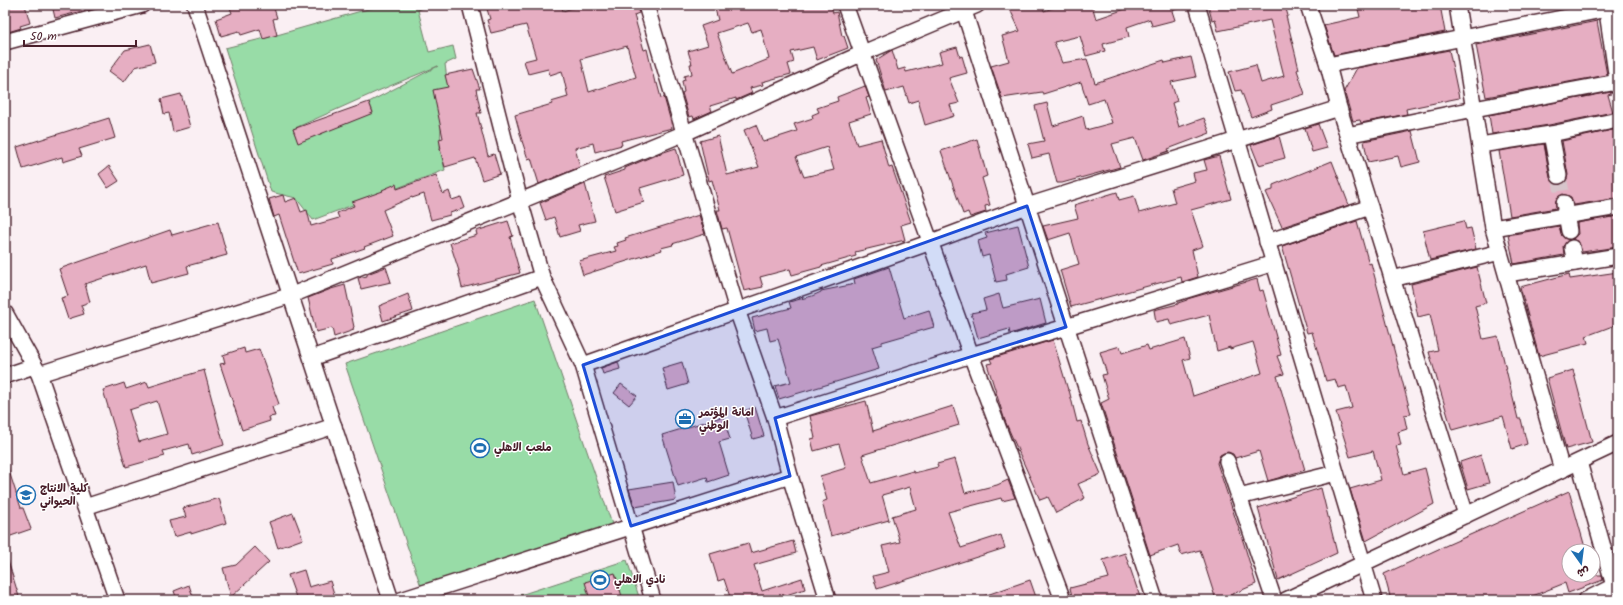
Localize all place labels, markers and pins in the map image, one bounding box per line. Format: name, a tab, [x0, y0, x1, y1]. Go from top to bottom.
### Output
place label: امانة المؤتمر الوطني	[698, 404, 754, 435]
office icon: امانة المؤتمر الوطني	[674, 408, 696, 430]
sports icon: ملعب الاهلي	[469, 437, 491, 459]
place label: ملعب الاهلي	[494, 439, 552, 457]
place label: كلية الانتاج الحيواني	[40, 480, 88, 511]
school or university icon: كلية الانتاج الحيواني	[15, 484, 37, 506]
sports icon: نادي الاهلي	[589, 569, 611, 591]
place label: نادي الاهلي	[614, 571, 666, 589]

